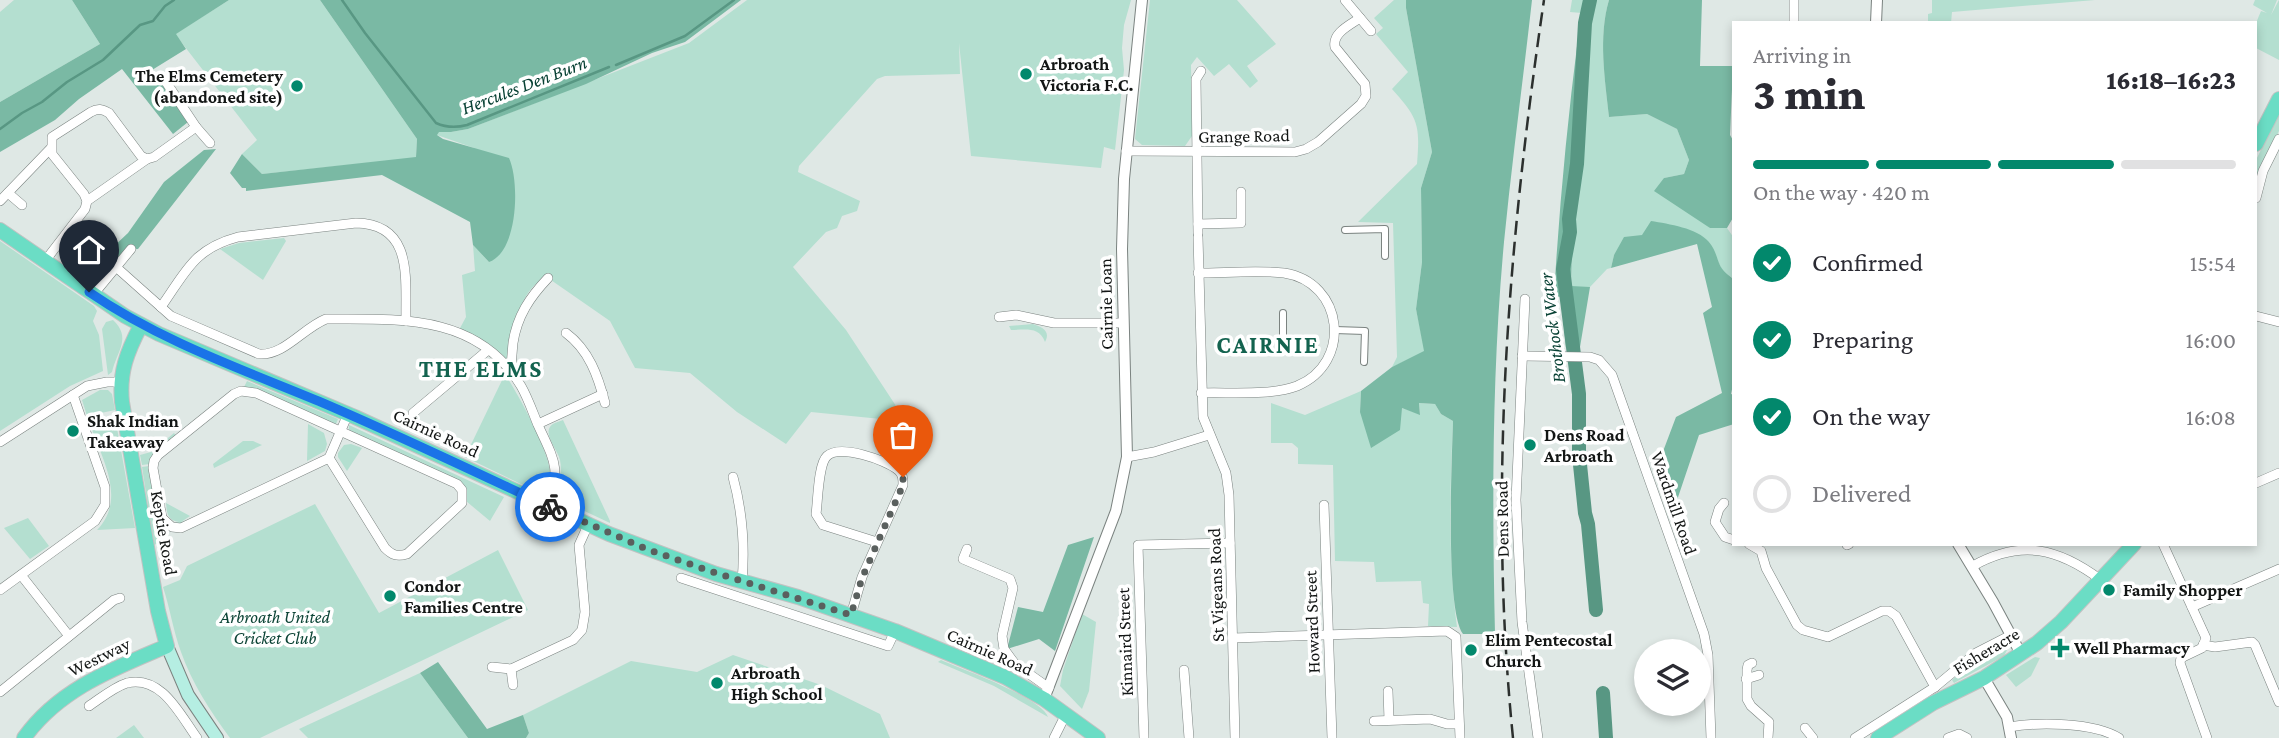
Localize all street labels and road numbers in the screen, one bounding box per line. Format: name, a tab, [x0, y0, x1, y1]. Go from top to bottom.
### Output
street label: Grange Road	[1198, 125, 1291, 147]
street label: Cairnie Loan	[1095, 258, 1117, 350]
street label: Cairnie Road	[390, 404, 482, 462]
street label: Wardmill Road	[1647, 449, 1701, 558]
street label: Dens Road	[1491, 480, 1513, 557]
street label: Keptie Road	[147, 489, 181, 578]
street label: St Vigeans Road	[1204, 527, 1228, 642]
street label: Howard Street	[1300, 569, 1324, 674]
street label: Kinnaird Street	[1113, 586, 1137, 697]
street label: Fisheracre	[1949, 623, 2023, 679]
street label: Cairnie Road	[944, 624, 1037, 680]
street label: Westway	[65, 633, 134, 681]

